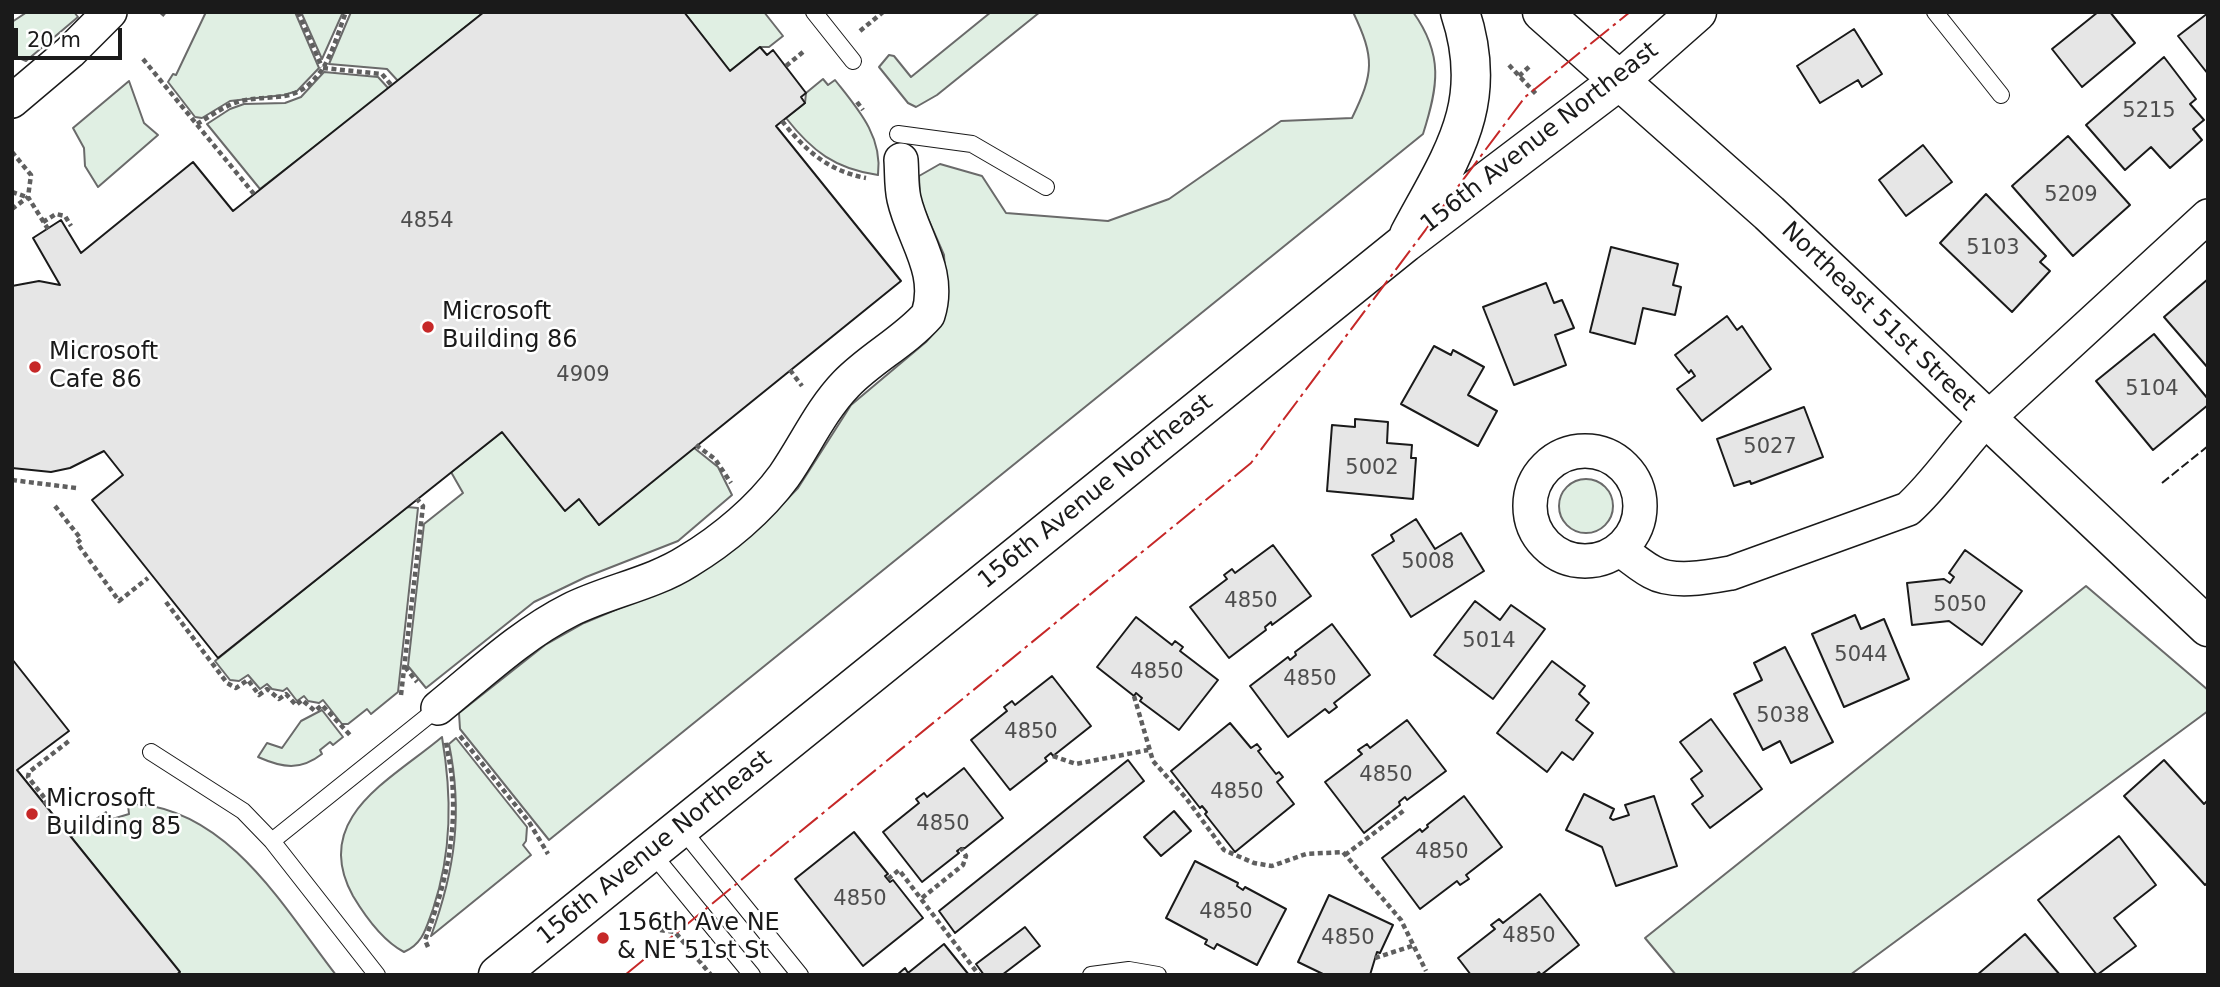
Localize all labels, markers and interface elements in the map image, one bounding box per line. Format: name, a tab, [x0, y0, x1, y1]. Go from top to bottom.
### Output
scale bar	[18, 14, 126, 58]
text: 20 m	[27, 28, 81, 52]
street label: 156th Avenue Northeast	[1416, 36, 1664, 240]
house number: 5215	[2122, 99, 2176, 125]
house number: 5209	[2044, 183, 2098, 209]
house number: 4854	[400, 209, 454, 235]
street label: Northeast 51st Street	[1775, 217, 1981, 417]
house number: 5103	[1966, 236, 2020, 262]
place label: Microsoft Building 86	[442, 299, 578, 355]
marker: Microsoft Building 86	[420, 319, 436, 335]
place label: Microsoft Cafe 86	[49, 339, 158, 395]
marker: Microsoft Cafe 86	[27, 359, 43, 375]
house number: 4909	[556, 363, 610, 389]
house number: 5104	[2125, 377, 2179, 403]
street label: 156th Avenue Northeast	[973, 388, 1219, 596]
house number: 5027	[1743, 435, 1797, 461]
house number: 5002	[1345, 456, 1399, 482]
house number: 5008	[1401, 550, 1455, 576]
house number: 4850	[1224, 589, 1278, 615]
house number: 5050	[1933, 593, 1987, 619]
house number: 5014	[1462, 629, 1516, 655]
house number: 5044	[1834, 643, 1888, 669]
house number: 4850	[1130, 660, 1184, 686]
house number: 4850	[1283, 667, 1337, 693]
house number: 5038	[1756, 704, 1810, 730]
house number: 4850	[1004, 720, 1058, 746]
street label: 156th Avenue Northeast	[532, 744, 778, 952]
house number: 4850	[1359, 763, 1413, 789]
house number: 4850	[1210, 780, 1264, 806]
place label: Microsoft Building 85	[46, 786, 182, 842]
marker: Microsoft Building 85	[24, 806, 40, 822]
house number: 4850	[916, 812, 970, 838]
house number: 4850	[1415, 840, 1469, 866]
house number: 4850	[833, 887, 887, 913]
house number: 4850	[1199, 900, 1253, 926]
place label: 156th Ave NE & NE 51st St	[617, 910, 780, 966]
house number: 4850	[1502, 924, 1556, 950]
house number: 4850	[1321, 926, 1375, 952]
marker: 156th Ave NE & NE 51st St	[595, 930, 611, 946]

